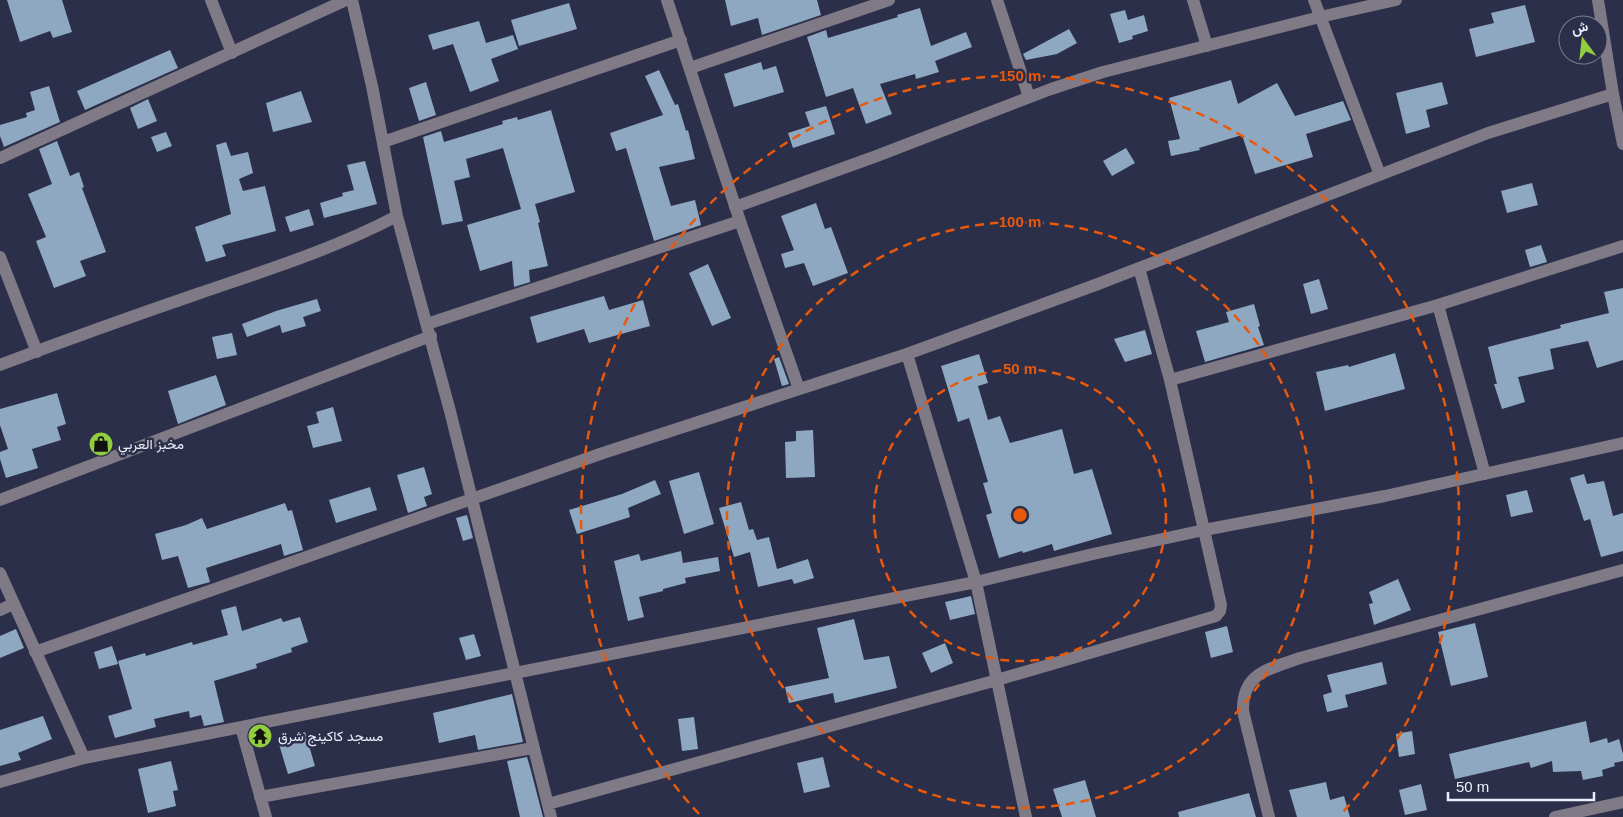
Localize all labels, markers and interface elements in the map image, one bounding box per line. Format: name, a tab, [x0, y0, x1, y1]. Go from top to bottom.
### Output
north arrow	[1558, 15, 1608, 65]
text: ش	[1569, 17, 1590, 38]
text: 150 m	[999, 67, 1041, 84]
text: 100 m	[999, 213, 1041, 230]
text: 50 m	[1003, 360, 1037, 377]
shop icon: مخبز العربي	[88, 431, 114, 457]
place label: مخبز العربي	[118, 436, 184, 456]
centre of rings	[1011, 506, 1029, 524]
temple icon: مسجد كاكينج شرق	[247, 723, 273, 749]
place label: مسجد كاكينج شرق	[278, 728, 383, 747]
scale bar	[1448, 770, 1594, 802]
text: 50 m	[1456, 778, 1489, 795]

